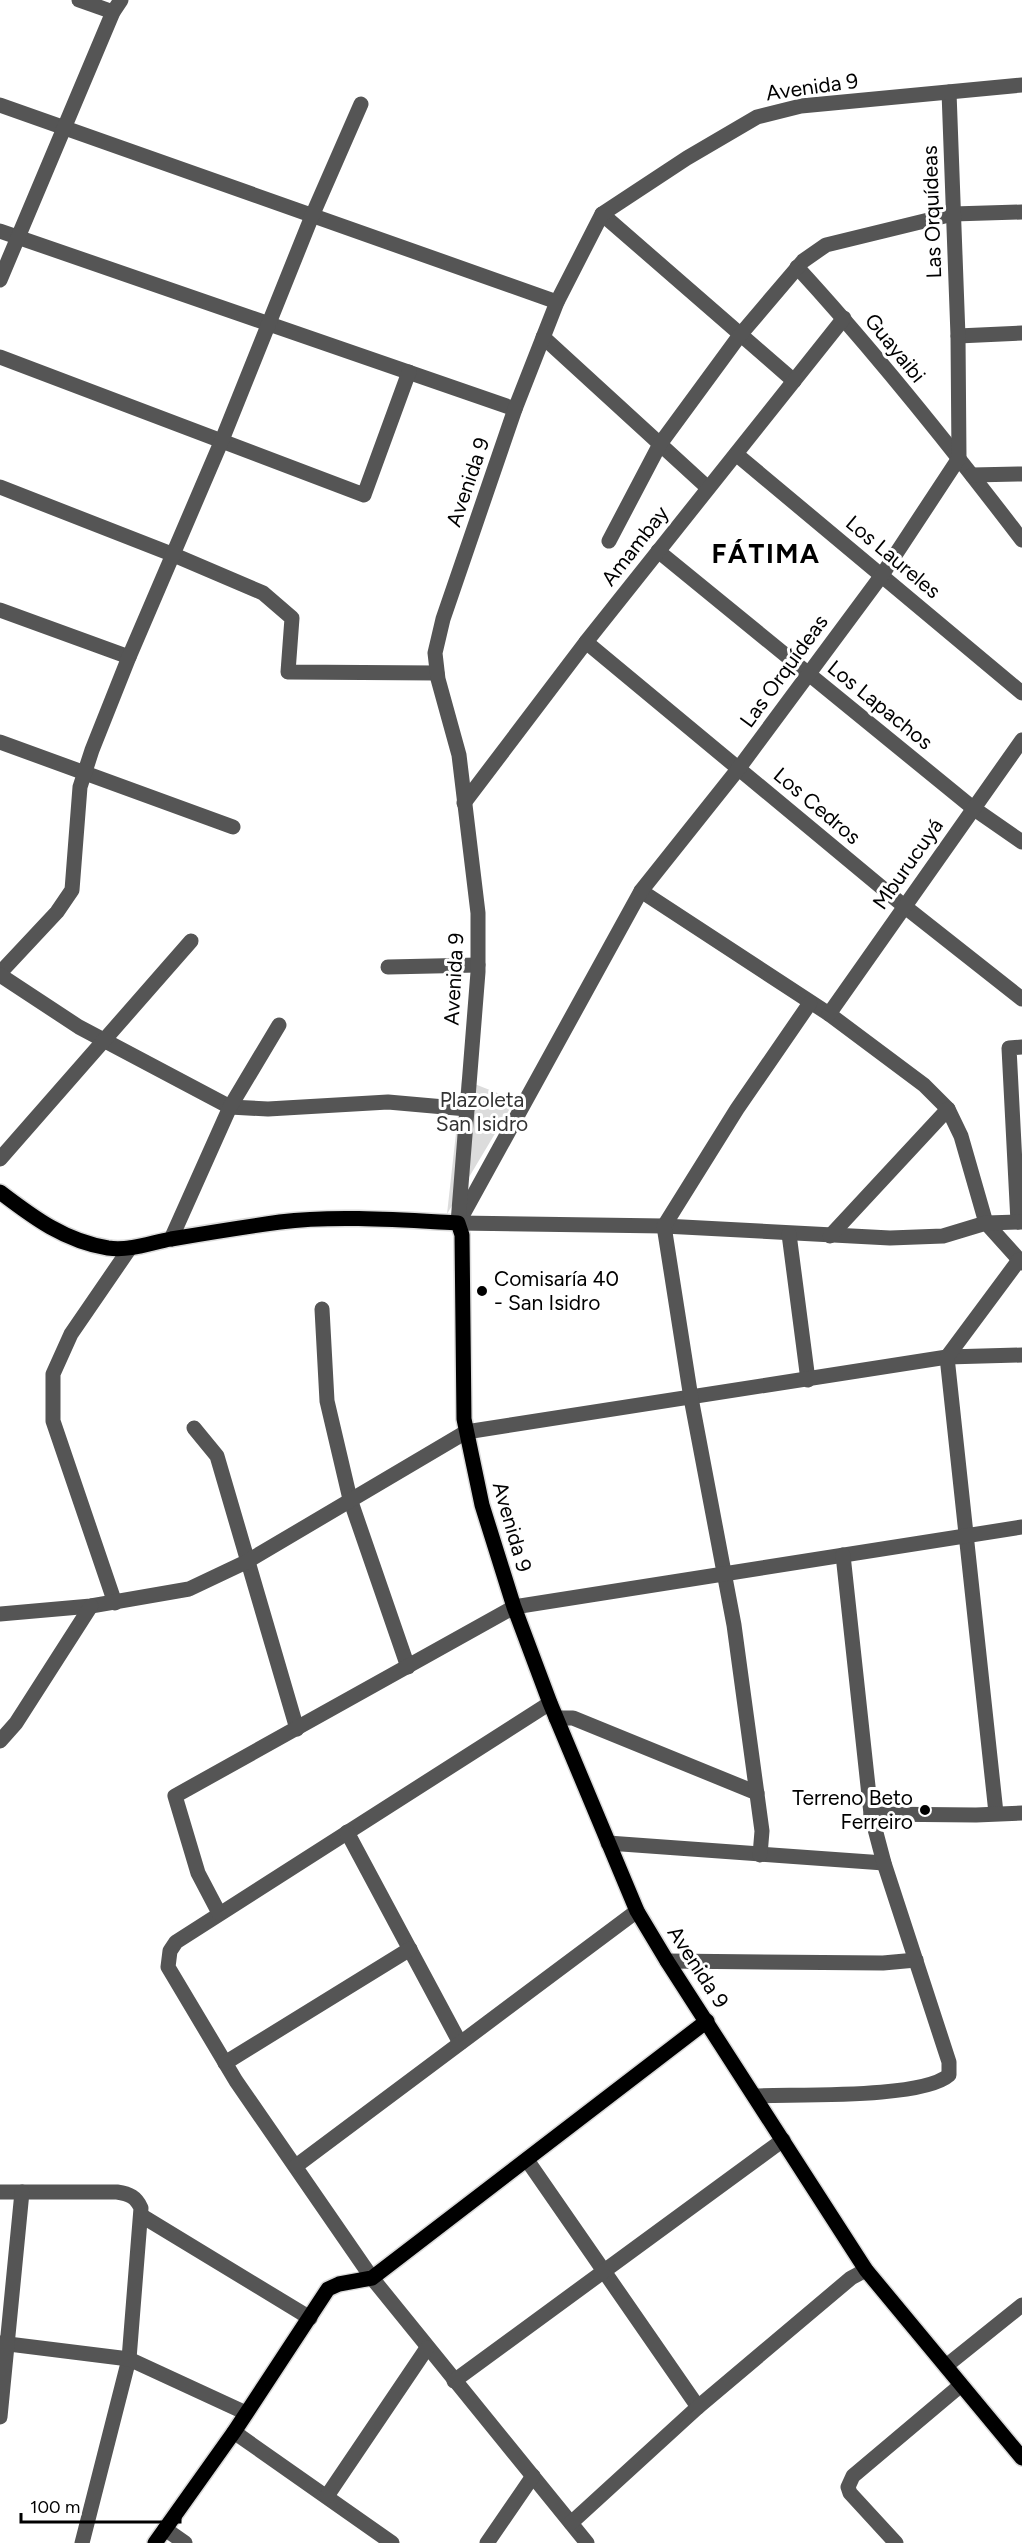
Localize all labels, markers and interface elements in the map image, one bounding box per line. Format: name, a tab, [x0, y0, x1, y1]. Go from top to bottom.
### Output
street label: Avenida 9	[764, 68, 860, 105]
street label: Las Orquídeas	[917, 145, 946, 279]
street label: Guayaibi	[860, 308, 931, 387]
street label: Avenida 9	[441, 434, 494, 530]
street label: Amambay	[596, 501, 674, 591]
street label: Los Laureles	[841, 510, 946, 603]
district label: FÁTIMA	[711, 537, 821, 570]
street label: Las Orquídeas	[734, 610, 833, 732]
street label: Los Lapachos	[823, 655, 938, 755]
street label: Los Cedros	[769, 762, 866, 849]
street label: Mburucuyá	[867, 813, 948, 914]
street label: Avenida 9	[439, 932, 468, 1026]
park label: Plazoleta San Isidro	[436, 1087, 528, 1136]
place label: Comisaría 40 - San Isidro	[494, 1266, 619, 1315]
marker: Comisaría 40 - San Isidro	[475, 1284, 489, 1298]
street label: Avenida 9	[488, 1479, 537, 1575]
place label: Terreno Beto Ferreiro	[792, 1785, 913, 1834]
marker: Terreno Beto Ferreiro	[918, 1803, 932, 1817]
street label: Avenida 9	[663, 1921, 734, 2012]
scale bar	[21, 2486, 180, 2524]
text: 100 m	[30, 2496, 80, 2518]

